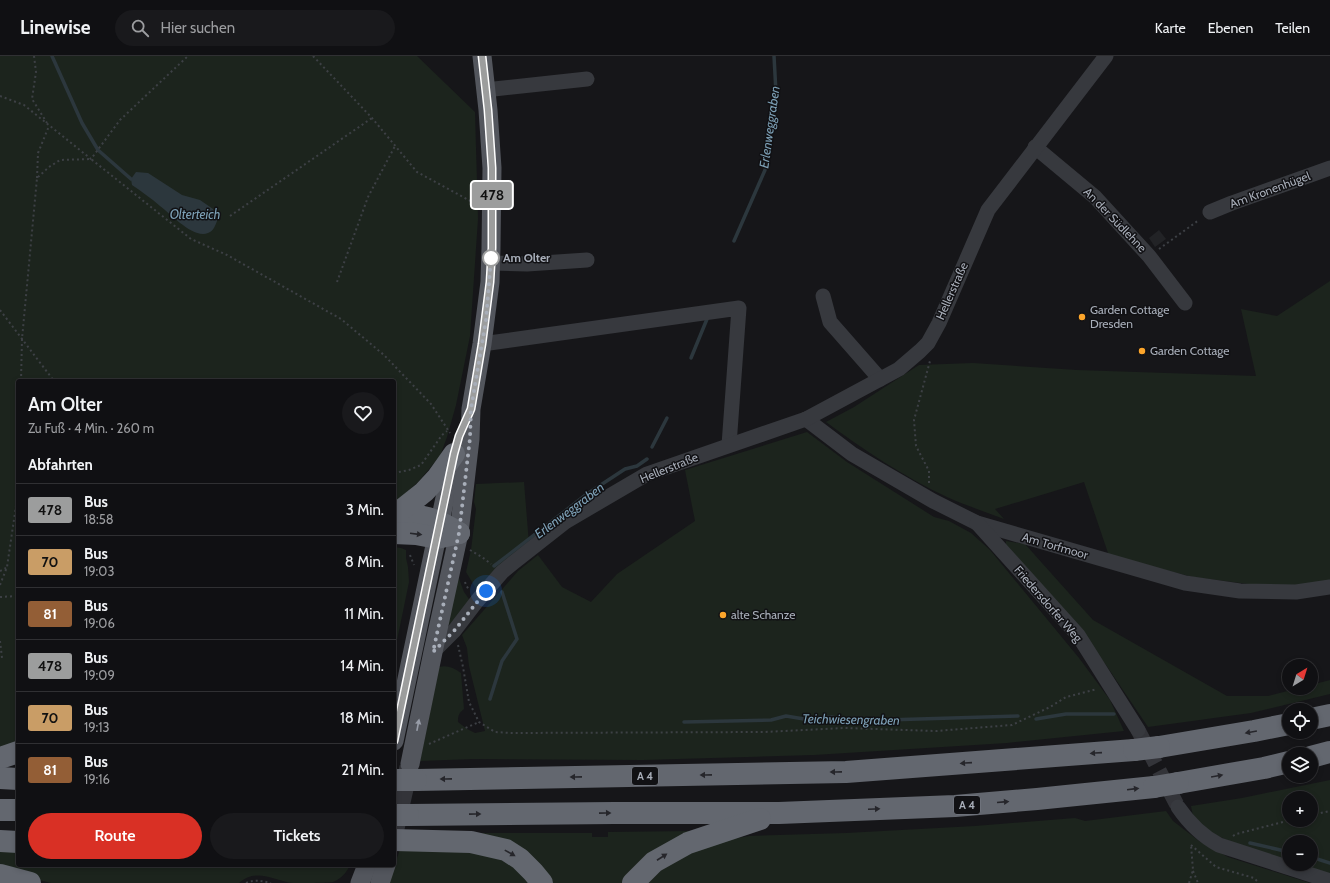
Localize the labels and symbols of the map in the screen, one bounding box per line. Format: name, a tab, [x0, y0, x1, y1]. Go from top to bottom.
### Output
water label: Erlenweggraben	[755, 85, 783, 169]
street label: Am Kronenhügel	[1227, 168, 1312, 211]
line badge: 478	[469, 182, 515, 208]
street label: An der Südlehne	[1081, 184, 1150, 255]
water label: Olterteich	[170, 206, 220, 222]
marker: Am Olter	[482, 249, 500, 267]
place label: Am Olter	[503, 250, 550, 265]
street label: Hellerstraße	[932, 260, 971, 322]
place label: Garden Cottage Dresden	[1090, 302, 1169, 331]
marker: Garden Cottage Dresden	[1077, 312, 1087, 322]
place label: Garden Cottage	[1150, 343, 1229, 358]
marker: Garden Cottage	[1137, 346, 1147, 356]
street label: Hellerstraße	[637, 449, 700, 486]
water label: Erlenweggraben	[531, 479, 607, 541]
street label: Am Torfmoor	[1020, 529, 1090, 562]
one-way arrow	[410, 531, 422, 538]
street label: Friedersdorfer Weg	[1011, 562, 1086, 646]
your location	[476, 581, 496, 601]
place label: alte Schanze	[731, 607, 795, 622]
marker: alte Schanze	[718, 610, 728, 620]
north arrow	[1282, 659, 1318, 695]
water label: Teichwiesengraben	[802, 710, 900, 728]
one-way arrow	[415, 719, 421, 731]
one-way arrow	[1245, 729, 1257, 735]
one-way arrow	[1089, 750, 1102, 757]
one-way arrow	[960, 760, 972, 767]
road number: A 4	[632, 767, 658, 785]
one-way arrow	[829, 769, 842, 775]
one-way arrow	[699, 772, 712, 778]
one-way arrow	[1211, 773, 1223, 779]
one-way arrow	[569, 774, 582, 780]
one-way arrow	[439, 776, 452, 782]
one-way arrow	[1127, 786, 1139, 793]
road number: A 4	[954, 796, 980, 814]
one-way arrow	[997, 798, 1009, 805]
one-way arrow	[868, 806, 880, 813]
one-way arrow	[599, 810, 612, 816]
one-way arrow	[469, 811, 482, 817]
one-way arrow	[504, 850, 515, 856]
one-way arrow	[656, 854, 668, 861]

